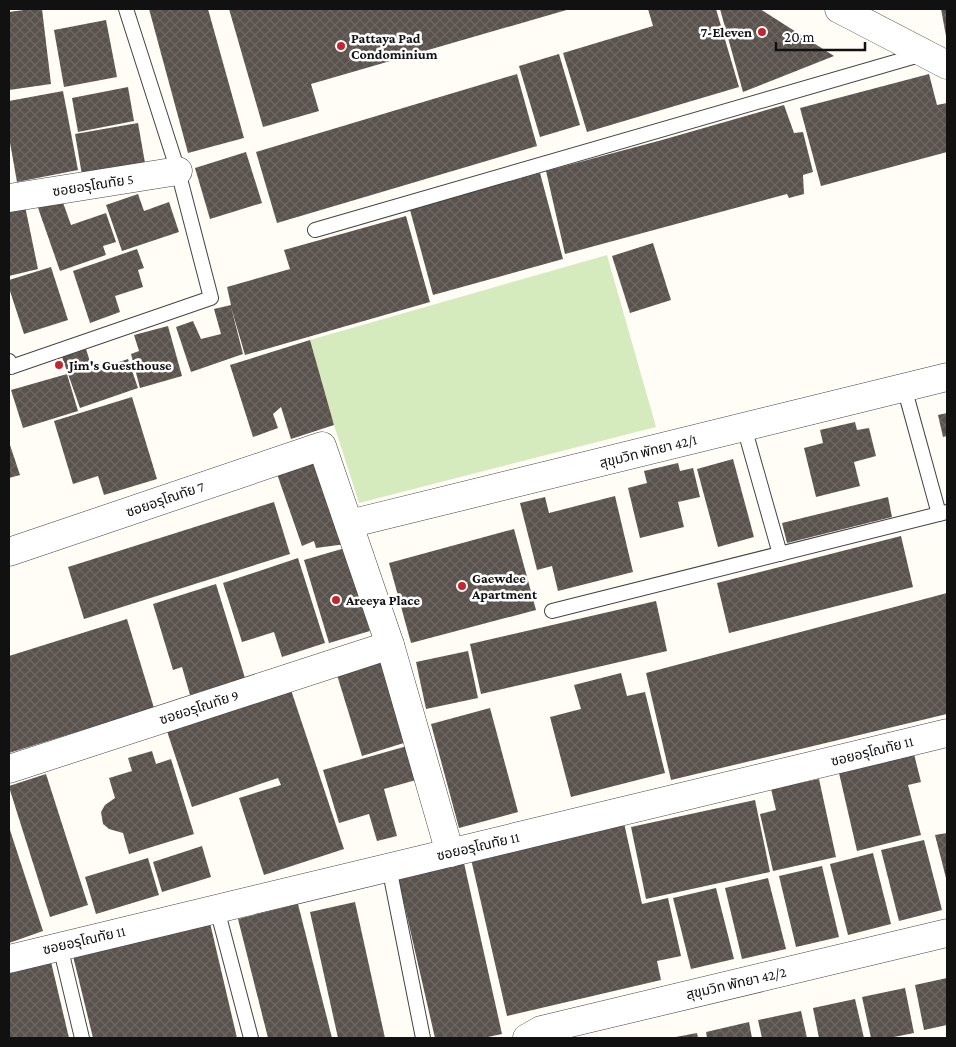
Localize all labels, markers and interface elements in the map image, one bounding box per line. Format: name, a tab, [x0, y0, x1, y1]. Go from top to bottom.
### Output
scale bar	[776, 20, 865, 52]
place label: 7-Eleven	[701, 24, 752, 40]
marker: 7-Eleven	[756, 26, 768, 38]
text: 20 m	[784, 29, 815, 45]
place label: Pattaya Pad Condominium	[351, 30, 438, 62]
marker: Pattaya Pad Condominium	[335, 40, 347, 52]
street label: ซอยอรุโณทัย 5	[51, 171, 135, 200]
place label: Jim's Guesthouse	[67, 357, 172, 373]
marker: Jim's Guesthouse	[53, 359, 65, 371]
street label: สุขุมวิท พัทยา 42/1	[598, 431, 699, 472]
street label: ซอยอรุโณทัย 7	[124, 478, 207, 521]
place label: Gaewdee Apartment	[471, 570, 538, 602]
marker: Gaewdee Apartment	[456, 580, 468, 592]
place label: Areeya Place	[345, 592, 421, 608]
marker: Areeya Place	[330, 594, 342, 606]
street label: ซอยอรุโณทัย 9	[157, 687, 241, 728]
street label: ซอยอรุโณทัย 11	[829, 733, 916, 770]
street label: ซอยอรุโณทัย 11	[435, 829, 522, 864]
street label: ซอยอรุโณทัย 11	[41, 923, 128, 958]
street label: สุขุมวิท พัทยา 42/2	[684, 964, 788, 1003]

